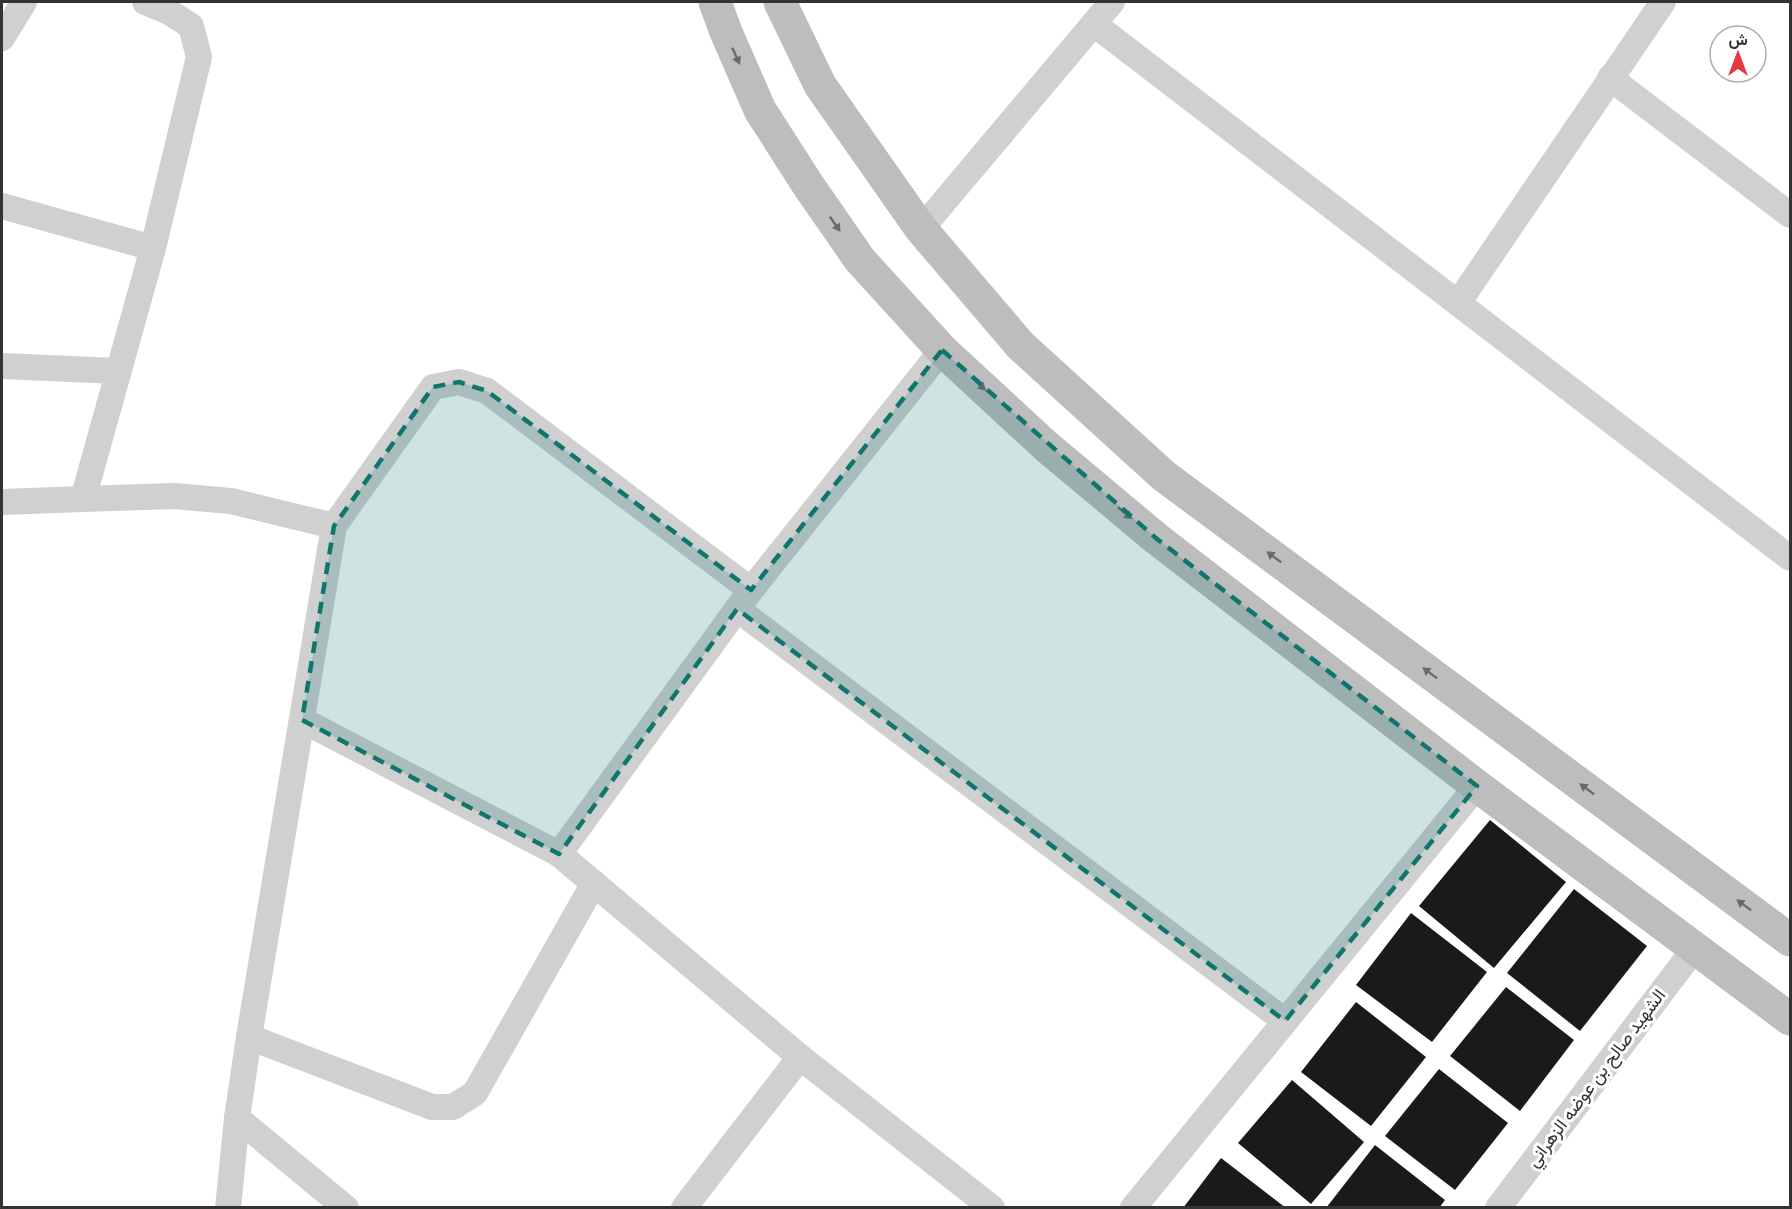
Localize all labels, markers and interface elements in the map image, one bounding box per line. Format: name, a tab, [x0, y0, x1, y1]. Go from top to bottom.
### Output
north arrow	[1708, 24, 1768, 84]
text: ش	[1728, 30, 1748, 49]
one-way arrow	[732, 47, 741, 64]
one-way arrow	[829, 215, 841, 231]
one-way arrow	[971, 377, 986, 391]
one-way arrow	[1117, 506, 1133, 519]
one-way arrow	[1266, 551, 1282, 563]
one-way arrow	[1423, 667, 1439, 679]
one-way arrow	[1579, 784, 1594, 796]
one-way arrow	[1736, 900, 1751, 912]
street label: الشهيد صالح بن عوضه الزهراني	[1522, 985, 1673, 1174]

